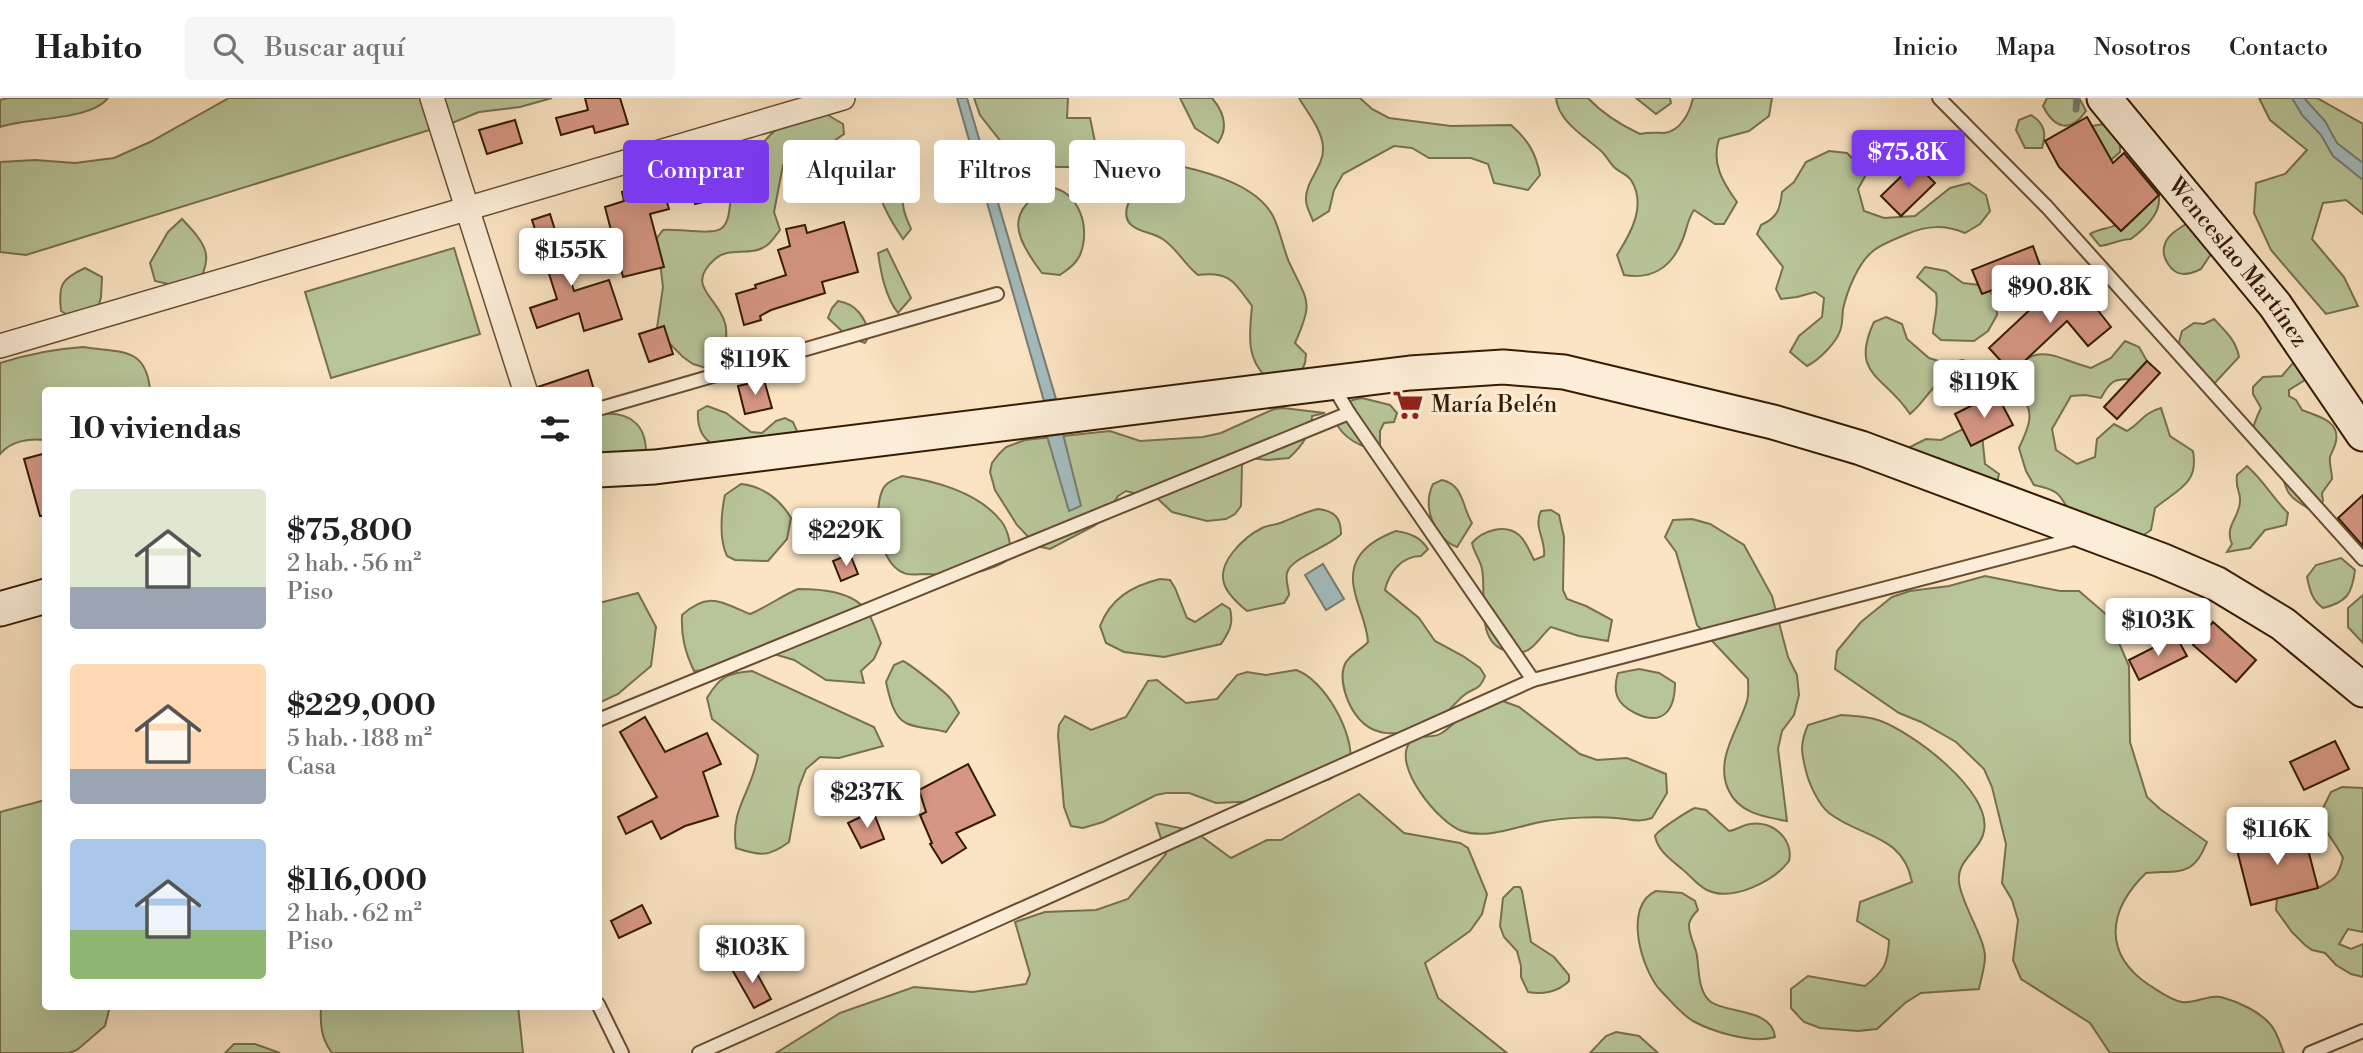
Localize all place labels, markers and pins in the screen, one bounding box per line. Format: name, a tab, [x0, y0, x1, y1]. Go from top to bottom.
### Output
pin: $75.8K	[1851, 130, 1965, 190]
pin: $155K	[522, 228, 620, 288]
pin: $90.8K	[1993, 266, 2107, 325]
pin: $119K	[706, 338, 804, 397]
pin: $119K	[1935, 360, 2033, 420]
supermarket icon: María Belén	[1391, 388, 1425, 422]
place label: María Belén	[1431, 391, 1558, 419]
pin: $229K	[797, 508, 895, 568]
pin: $103K	[2109, 598, 2207, 658]
pin: $237K	[818, 770, 916, 830]
pin: $116K	[2228, 808, 2326, 867]
pin: $103K	[703, 926, 801, 985]

